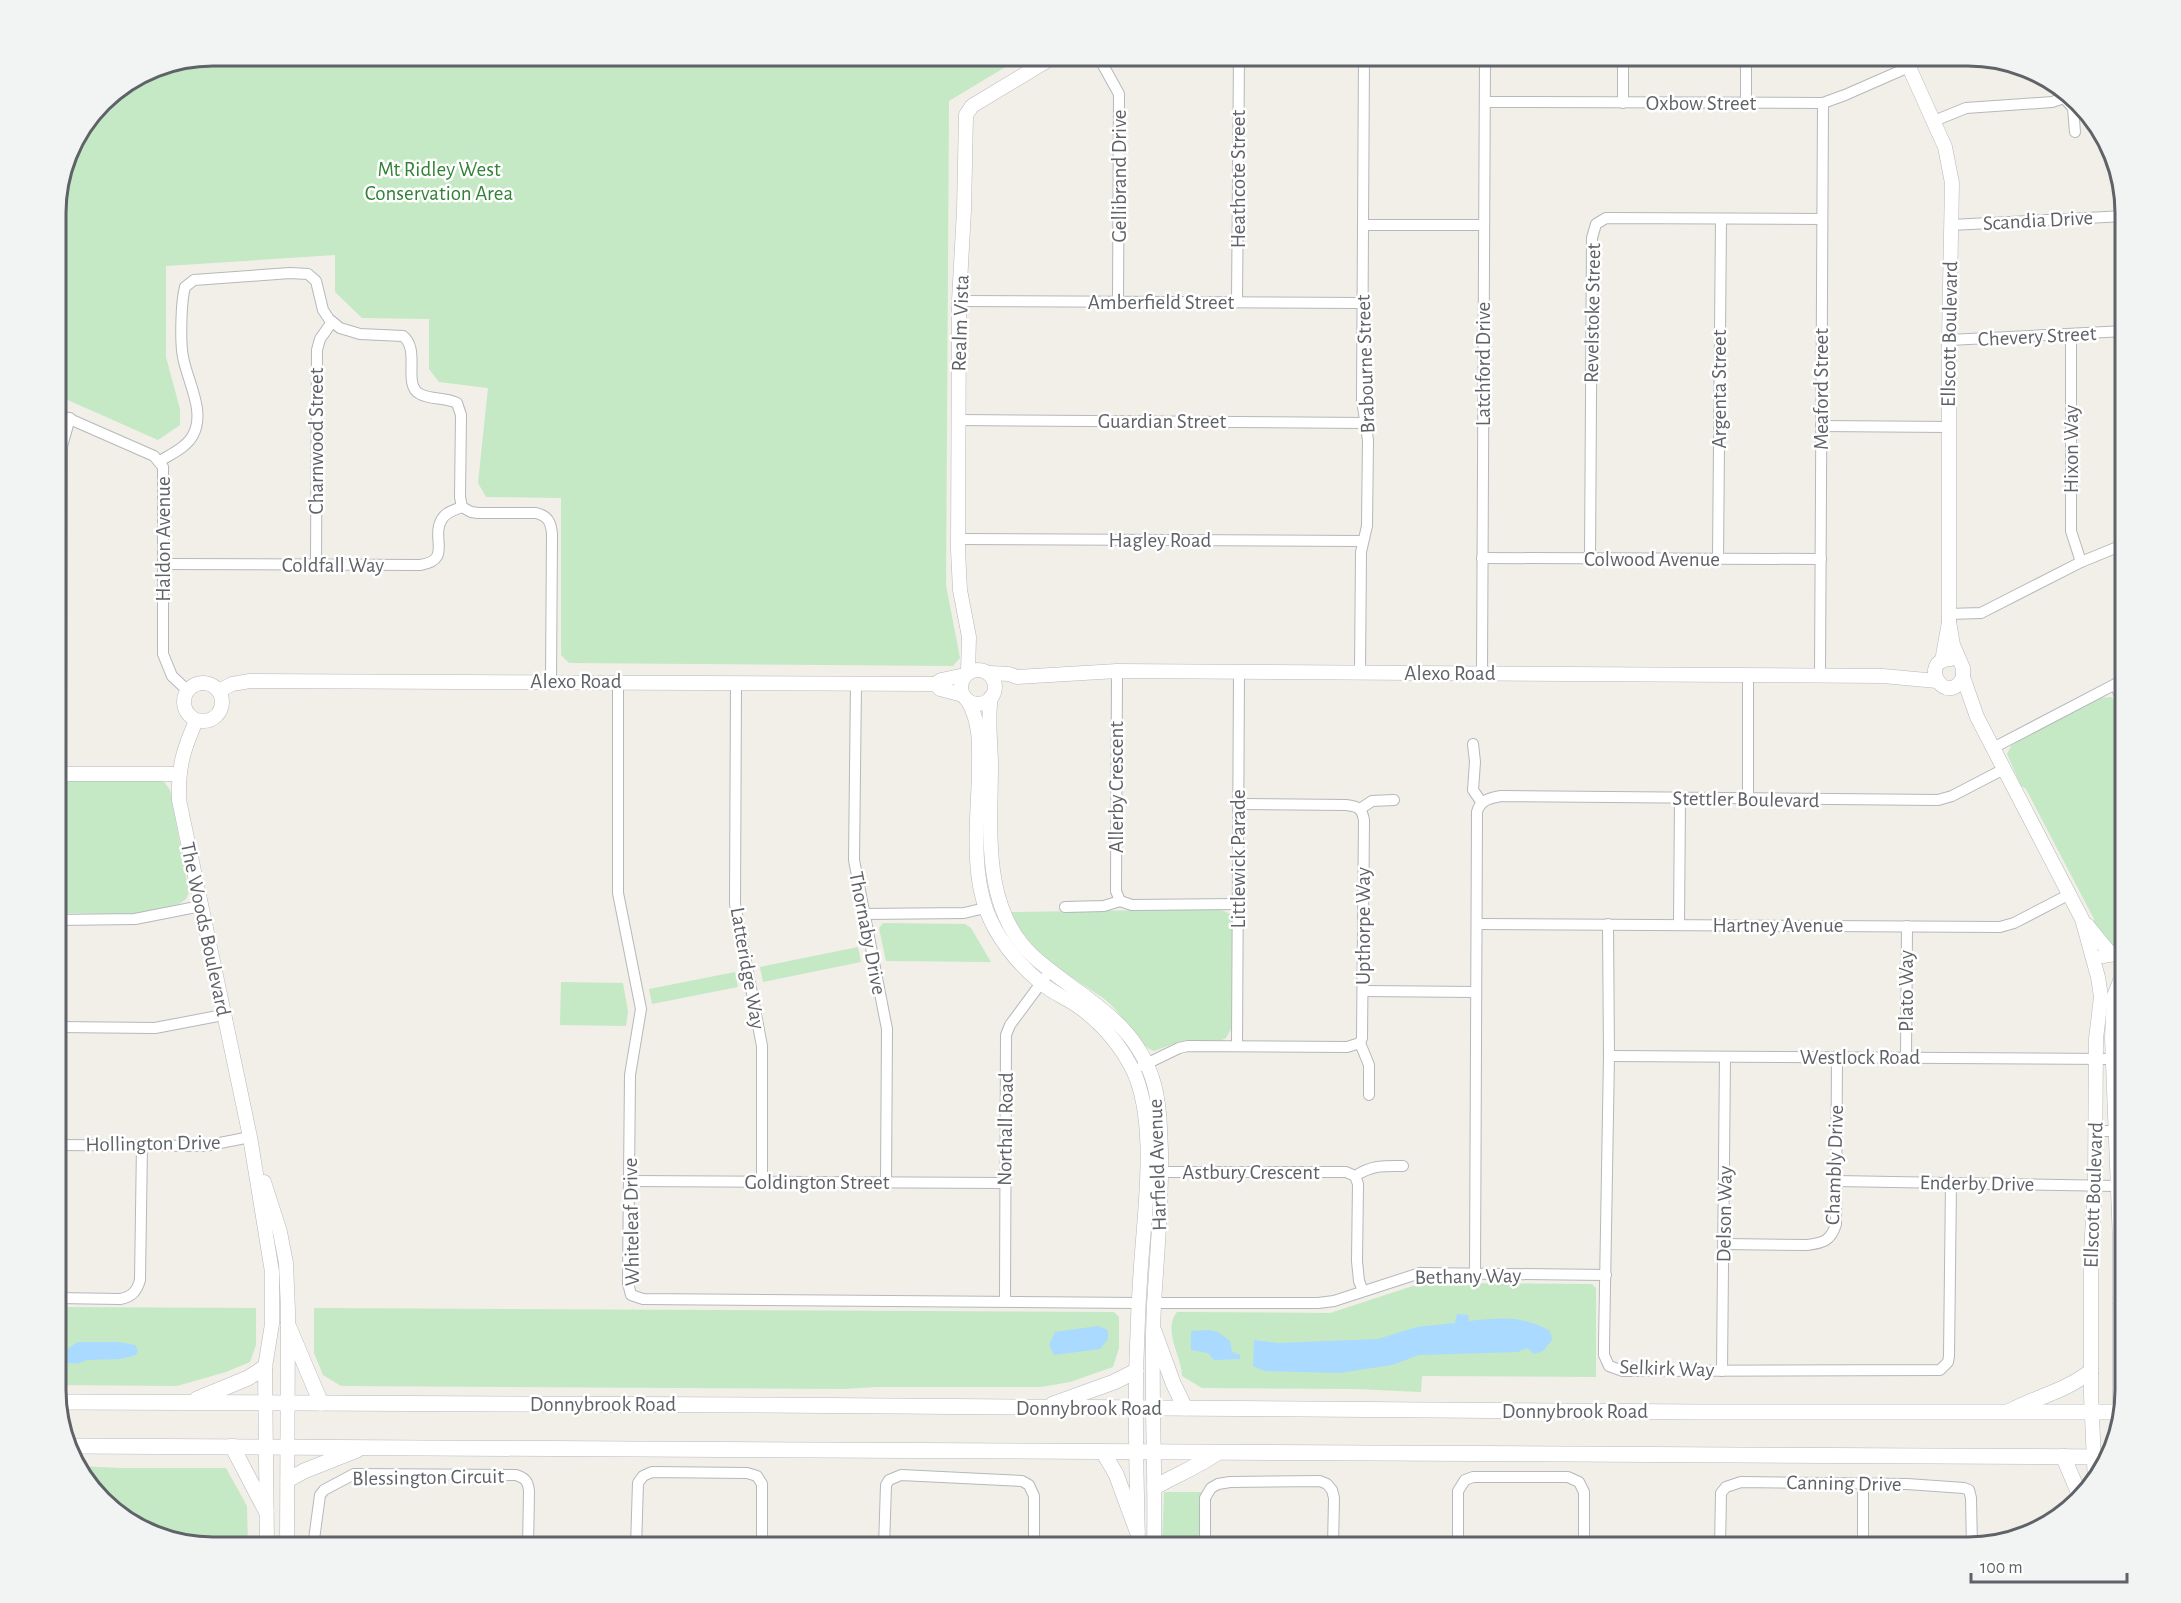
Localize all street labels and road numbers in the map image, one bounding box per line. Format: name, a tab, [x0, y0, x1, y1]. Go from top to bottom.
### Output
street label: Oxbow Street	[1646, 93, 1756, 114]
street label: Gellibrand Drive	[1109, 110, 1130, 242]
street label: Heathcote Street	[1228, 110, 1249, 248]
street label: Scandia Drive	[1982, 207, 2094, 234]
street label: Revelstoke Street	[1581, 242, 1604, 383]
street label: Ellscott Boulevard	[1938, 261, 1961, 407]
street label: Realm Vista	[948, 274, 973, 372]
street label: Amberfield Street	[1088, 292, 1234, 313]
street label: Brabourne Street	[1353, 294, 1378, 434]
street label: Latchford Drive	[1473, 302, 1494, 426]
street label: Chevery Street	[1977, 323, 2097, 350]
street label: Meaford Street	[1811, 328, 1832, 450]
street label: Argenta Street	[1709, 329, 1730, 448]
street label: Charnwood Street	[306, 367, 327, 514]
street label: Hixon Way	[2061, 405, 2082, 493]
street label: Guardian Street	[1098, 411, 1226, 432]
street label: Haldon Avenue	[153, 476, 174, 602]
street label: Hagley Road	[1109, 530, 1212, 551]
street label: Colwood Avenue	[1584, 549, 1720, 570]
street label: Coldfall Way	[282, 555, 384, 576]
street label: Alexo Road	[1404, 663, 1496, 684]
street label: Alexo Road	[530, 671, 622, 692]
street label: Allerby Crescent	[1106, 721, 1127, 853]
street label: Stettler Boulevard	[1672, 788, 1820, 811]
street label: Littlewick Parade	[1228, 789, 1249, 929]
street label: The Woods Boulevard	[177, 840, 234, 1018]
street label: Upthorpe Way	[1353, 867, 1374, 985]
street label: Thornaby Drive	[845, 870, 890, 996]
street label: Latteridge Way	[726, 906, 769, 1031]
street label: Hartney Avenue	[1712, 915, 1844, 936]
street label: Plato Way	[1896, 950, 1917, 1032]
street label: Westlock Road	[1800, 1047, 1920, 1068]
street label: Northall Road	[994, 1072, 1017, 1186]
street label: Harfield Avenue	[1145, 1099, 1170, 1231]
street label: Chambly Drive	[1822, 1105, 1847, 1225]
street label: Ellscott Boulevard	[2080, 1122, 2107, 1268]
street label: Hollington Drive	[85, 1132, 221, 1155]
street label: Whiteleaf Drive	[620, 1158, 643, 1286]
street label: Astbury Crescent	[1182, 1162, 1320, 1183]
street label: Delson Way	[1713, 1165, 1736, 1262]
street label: Goldington Street	[745, 1172, 890, 1193]
street label: Enderby Drive	[1919, 1172, 2035, 1195]
street label: Bethany Way	[1414, 1265, 1522, 1288]
street label: Selkirk Way	[1619, 1356, 1715, 1381]
street label: Donnybrook Road	[530, 1394, 676, 1415]
street label: Donnybrook Road	[1016, 1398, 1162, 1419]
street label: Donnybrook Road	[1502, 1401, 1648, 1422]
street label: Blessington Circuit	[352, 1466, 504, 1489]
street label: Canning Drive	[1786, 1472, 1902, 1495]

